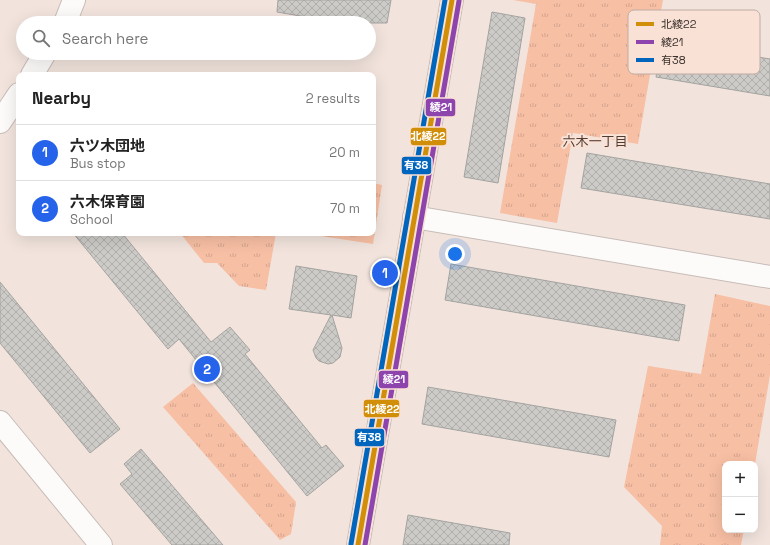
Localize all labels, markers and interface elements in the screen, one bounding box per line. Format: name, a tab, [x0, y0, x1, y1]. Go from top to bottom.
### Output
legend	[628, 10, 760, 74]
search box	[16, 16, 376, 60]
text: 北綾22	[661, 17, 697, 31]
icon: search	[30, 27, 52, 49]
text: Search here	[62, 29, 148, 48]
text: 綾21	[661, 35, 683, 49]
text: 有38	[661, 53, 686, 67]
text: Nearby	[32, 87, 91, 109]
text: 2 results	[306, 90, 360, 107]
line badge: 綾21	[425, 98, 456, 117]
text: 綾21	[430, 100, 452, 114]
line badge: 北綾22	[410, 127, 447, 146]
text: 北綾22	[410, 129, 446, 143]
district label: 六木一丁目	[562, 133, 628, 150]
text: 六ツ木団地	[70, 136, 145, 155]
text: 1	[42, 144, 48, 161]
text: 20 m	[329, 144, 360, 161]
text: Bus stop	[70, 155, 126, 172]
line badge: 有38	[401, 156, 432, 175]
text: 有38	[404, 158, 429, 172]
text: 六木保育園	[70, 192, 145, 211]
text: 2	[41, 200, 49, 217]
text: 70 m	[330, 200, 360, 217]
text: School	[70, 211, 113, 228]
your location	[445, 244, 465, 264]
pin: 1	[372, 258, 398, 288]
pin: 2	[194, 354, 220, 384]
line badge: 綾21	[378, 370, 409, 389]
text: 綾21	[383, 372, 405, 386]
line badge: 北綾22	[363, 399, 400, 418]
text: 北綾22	[364, 402, 400, 416]
line badge: 有38	[354, 428, 385, 447]
text: 有38	[357, 430, 382, 444]
map controls	[722, 461, 758, 533]
button: +	[722, 461, 758, 497]
button: −	[722, 497, 758, 533]

